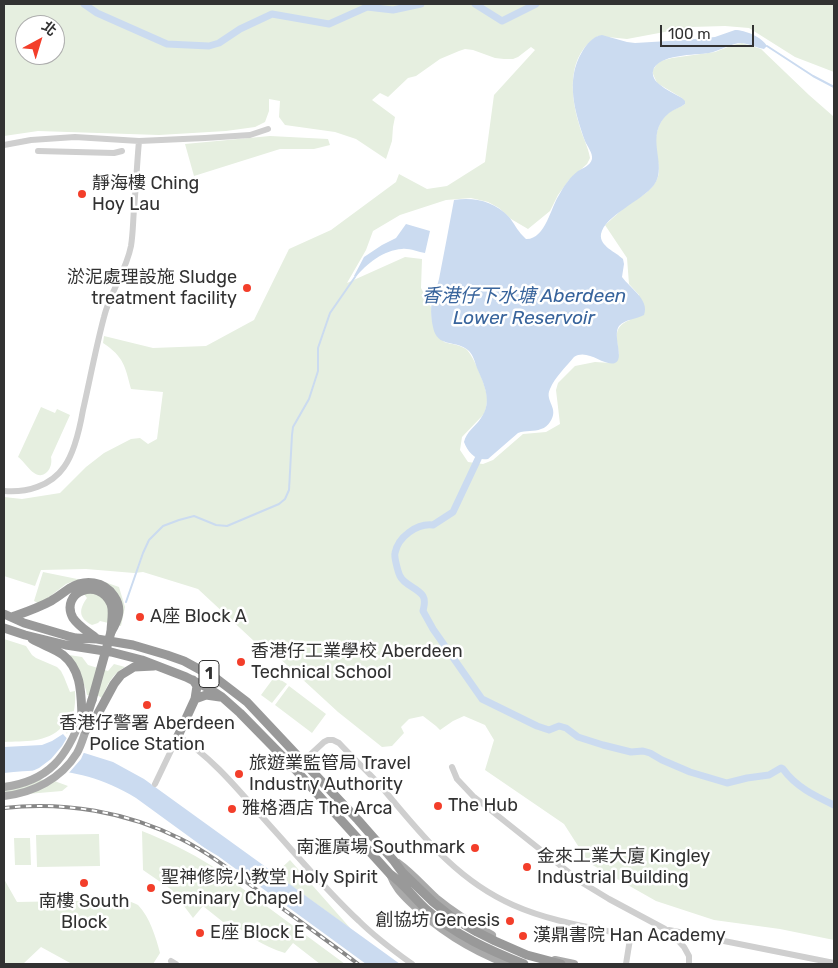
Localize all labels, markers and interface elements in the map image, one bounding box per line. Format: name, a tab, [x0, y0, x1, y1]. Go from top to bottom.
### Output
north arrow	[15, 15, 65, 65]
scale bar	[663, 15, 757, 47]
text: 北	[38, 18, 60, 40]
text: 100 m	[668, 25, 710, 43]
place label: 靜海樓 Ching Hoy Lau	[92, 173, 199, 215]
marker: 靜海樓 Ching Hoy Lau	[76, 188, 88, 200]
place label: 淤泥處理設施 Sludge treatment facility	[67, 267, 237, 310]
marker: 淤泥處理設施 Sludge treatment facility	[241, 282, 253, 294]
water label: 香港仔下水塘 Aberdeen Lower Reservoir	[422, 286, 626, 330]
place label: A座 Block A	[150, 606, 247, 628]
marker: A座 Block A	[134, 611, 146, 623]
place label: 香港仔工業學校 Aberdeen Technical School	[251, 641, 463, 684]
marker: 香港仔工業學校 Aberdeen Technical School	[235, 656, 247, 668]
road number: 1	[199, 661, 219, 688]
marker: 香港仔警署 Aberdeen Police Station	[141, 699, 153, 711]
place label: 香港仔警署 Aberdeen Police Station	[59, 713, 235, 756]
place label: 旅遊業監管局 Travel Industry Authority	[249, 753, 411, 796]
marker: 旅遊業監管局 Travel Industry Authority	[233, 768, 245, 780]
place label: The Hub	[448, 795, 518, 817]
place label: 雅格酒店 The Arca	[242, 798, 393, 820]
marker: The Hub	[432, 800, 444, 812]
marker: 雅格酒店 The Arca	[226, 803, 238, 815]
place label: 南滙廣場 Southmark	[296, 837, 465, 859]
marker: 南滙廣場 Southmark	[469, 842, 481, 854]
place label: 金來工業大廈 Kingley Industrial Building	[537, 846, 710, 889]
marker: 金來工業大廈 Kingley Industrial Building	[521, 861, 533, 873]
place label: 聖神修院小教堂 Holy Spirit Seminary Chapel	[161, 867, 378, 910]
marker: 南樓 South Block	[78, 877, 90, 889]
marker: 聖神修院小教堂 Holy Spirit Seminary Chapel	[145, 882, 157, 894]
place label: 南樓 South Block	[39, 891, 129, 934]
place label: 創協坊 Genesis	[376, 910, 500, 932]
marker: 創協坊 Genesis	[504, 915, 516, 927]
place label: E座 Block E	[210, 922, 305, 944]
place label: 漢鼎書院 Han Academy	[533, 925, 726, 947]
marker: E座 Block E	[194, 927, 206, 939]
marker: 漢鼎書院 Han Academy	[517, 930, 529, 942]

